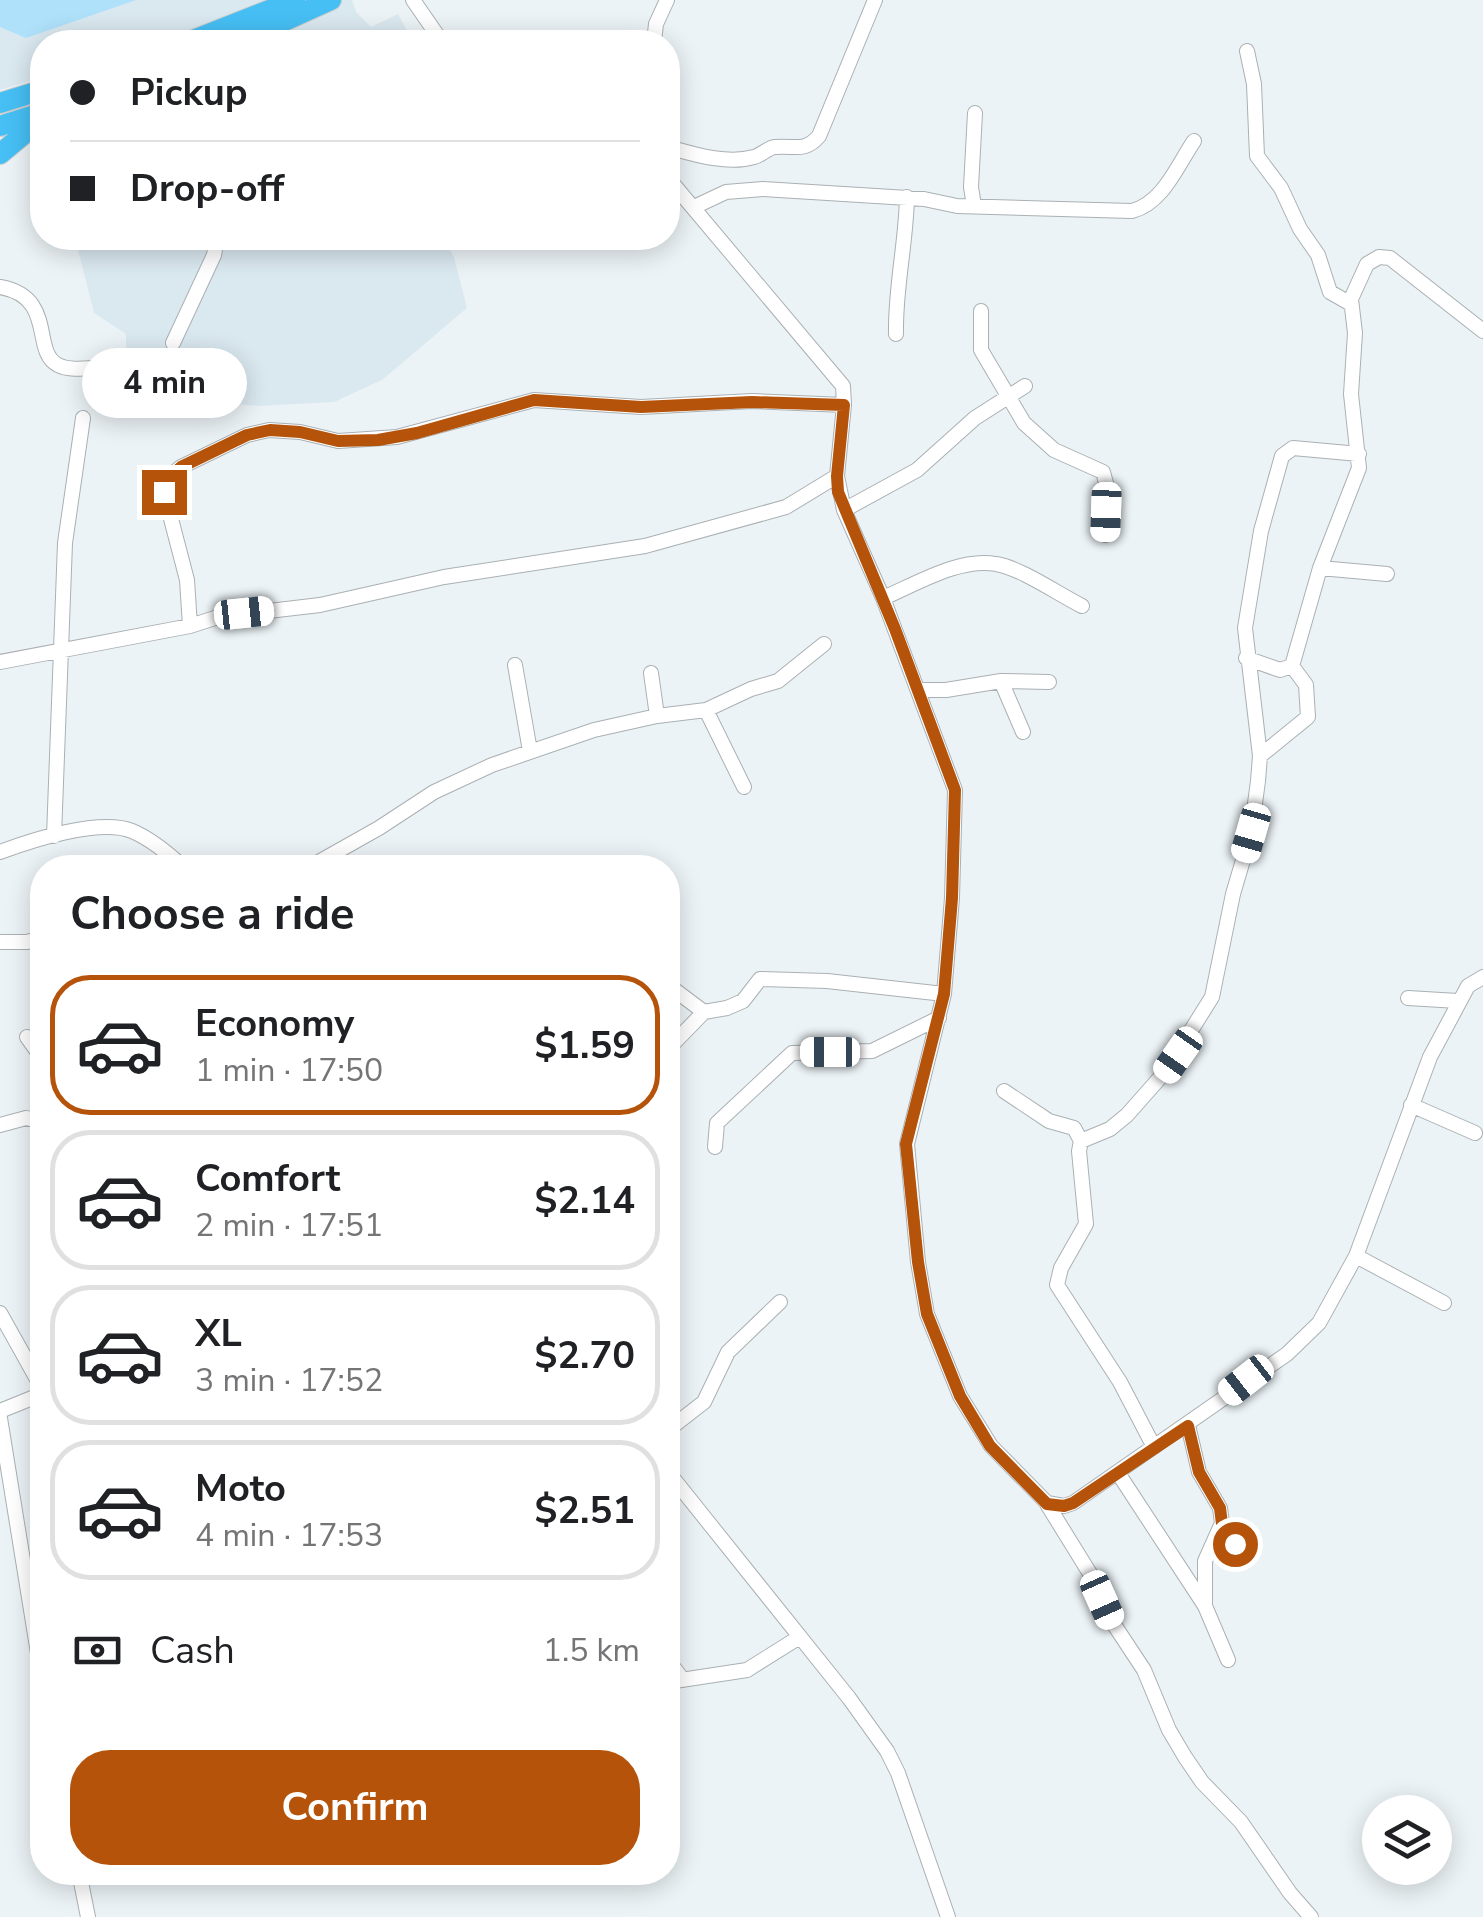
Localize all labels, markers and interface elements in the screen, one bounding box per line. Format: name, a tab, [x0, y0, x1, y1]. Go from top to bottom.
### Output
text: Pickup	[130, 67, 248, 118]
text: Drop-off	[130, 163, 284, 214]
callout: 4 min	[81, 347, 246, 417]
text: 4 min	[123, 361, 206, 404]
route end	[142, 470, 187, 515]
car	[1090, 481, 1122, 543]
car	[213, 595, 275, 631]
car	[1228, 800, 1274, 866]
text: Choose a ride	[70, 884, 355, 945]
text: Economy	[195, 998, 354, 1049]
icon: car	[75, 1000, 165, 1090]
text: $1.59	[534, 1020, 635, 1071]
car	[1149, 1022, 1207, 1088]
car	[800, 1037, 860, 1067]
text: 1 min · 17:50	[195, 1049, 383, 1092]
text: Comfort	[195, 1153, 340, 1204]
icon: car	[75, 1155, 165, 1245]
text: $2.14	[534, 1175, 635, 1226]
text: 2 min · 17:51	[195, 1204, 383, 1247]
text: XL	[195, 1308, 242, 1359]
icon: car	[75, 1310, 165, 1400]
text: $2.70	[534, 1330, 635, 1381]
car	[1213, 1350, 1279, 1410]
text: 3 min · 17:52	[195, 1359, 383, 1402]
text: Moto	[195, 1463, 286, 1514]
icon: car	[75, 1465, 165, 1555]
text: $2.51	[534, 1485, 635, 1536]
text: 4 min · 17:53	[195, 1514, 383, 1557]
route start	[1213, 1522, 1258, 1567]
car	[1076, 1566, 1128, 1634]
icon: cash	[70, 1623, 125, 1678]
text: Cash	[150, 1625, 235, 1676]
text: 1.5 km	[543, 1629, 640, 1672]
button: Confirm	[70, 1750, 640, 1865]
map controls	[1362, 1795, 1452, 1885]
button: layers	[1362, 1795, 1452, 1885]

